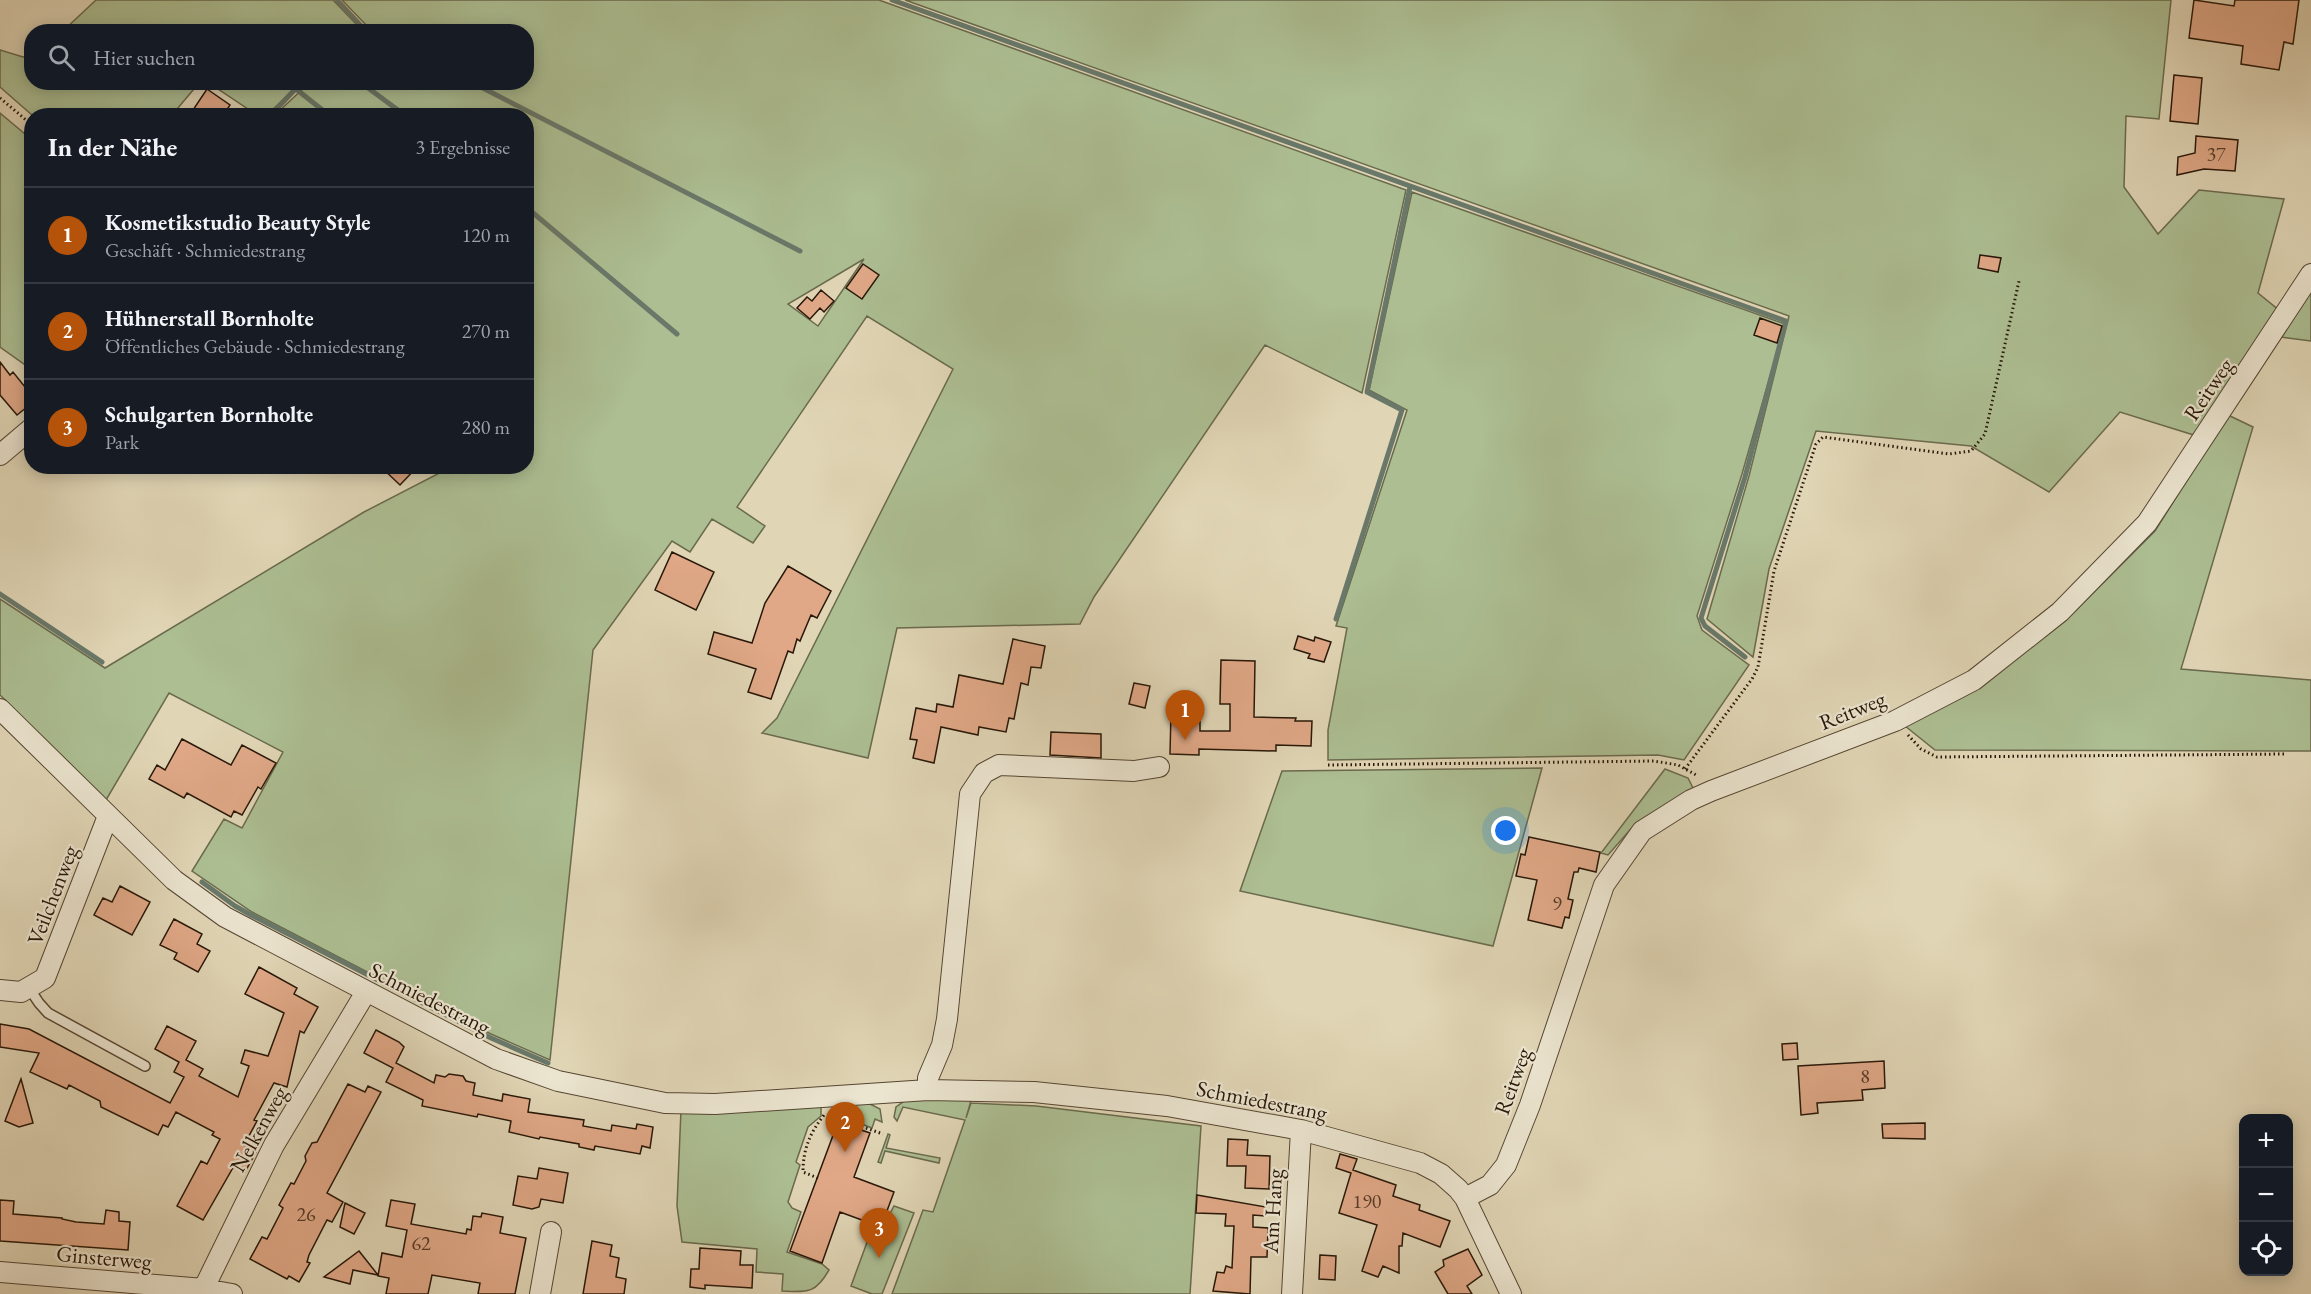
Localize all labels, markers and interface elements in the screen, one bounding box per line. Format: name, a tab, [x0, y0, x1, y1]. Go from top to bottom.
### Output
search box	[24, 24, 534, 90]
icon: search	[45, 41, 78, 74]
text: Hier suchen	[93, 43, 196, 72]
text: In der Nähe	[48, 130, 177, 164]
text: 3 Ergebnisse	[415, 134, 510, 160]
house number: 37	[2206, 141, 2226, 167]
text: Kosmetikstudio Beauty Style	[105, 208, 370, 237]
text: 1	[62, 222, 73, 248]
text: 120 m	[462, 222, 510, 248]
text: Geschäft · Schmiedestrang	[105, 237, 305, 263]
text: Hühnerstall Bornholte	[105, 304, 314, 333]
text: 2	[62, 318, 73, 344]
text: 270 m	[462, 318, 510, 344]
text: Öffentliches Gebäude · Schmiedestrang	[105, 333, 405, 359]
street label: Reitweg	[2177, 352, 2240, 426]
text: Schulgarten Bornholte	[105, 400, 313, 429]
text: 3	[62, 414, 73, 440]
text: 280 m	[462, 414, 510, 440]
text: Park	[105, 429, 139, 455]
street label: Reitweg	[1815, 684, 1890, 737]
pin: 1	[1166, 690, 1204, 740]
your location	[1491, 816, 1520, 845]
street label: Veilchenweg	[20, 841, 85, 949]
house number: 9	[1552, 890, 1562, 916]
street label: Schmiedestrang	[364, 955, 496, 1042]
street label: Reitweg	[1487, 1043, 1538, 1119]
house number: 8	[1860, 1063, 1870, 1089]
street label: Schmiedestrang	[1194, 1074, 1330, 1127]
street label: Nelkenweg	[223, 1081, 294, 1177]
pin: 2	[826, 1102, 864, 1152]
map controls	[2239, 1114, 2293, 1276]
button: +	[2239, 1114, 2293, 1168]
street label: Am Hang	[1256, 1168, 1289, 1255]
button: −	[2239, 1168, 2293, 1222]
house number: 190	[1353, 1188, 1382, 1214]
house number: 26	[296, 1201, 316, 1227]
pin: 3	[860, 1208, 898, 1258]
button: locate	[2239, 1222, 2293, 1276]
house number: 62	[411, 1230, 431, 1256]
street label: Ginsterweg	[55, 1239, 153, 1276]

